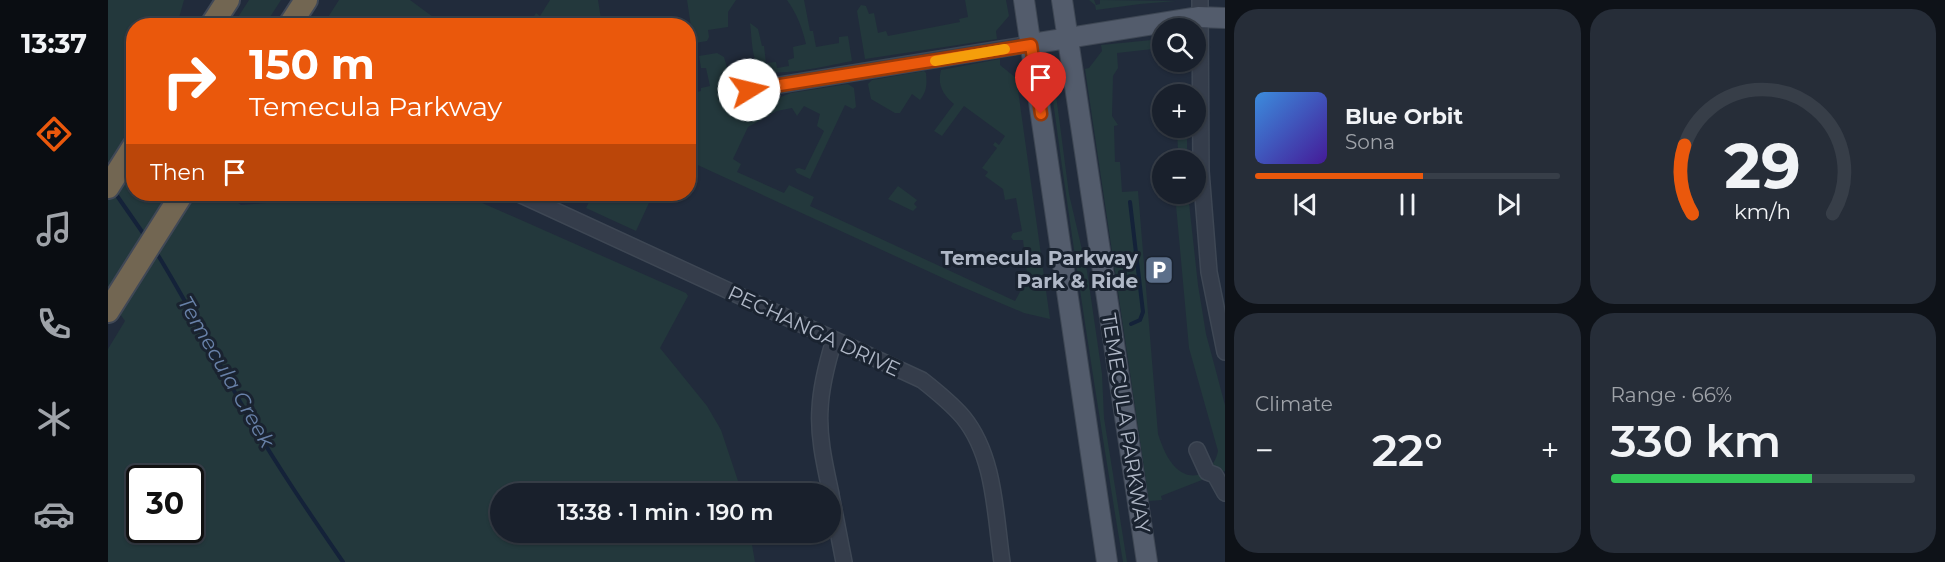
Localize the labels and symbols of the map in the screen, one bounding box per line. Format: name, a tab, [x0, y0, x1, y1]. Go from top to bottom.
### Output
pin	[1015, 52, 1066, 114]
position arrow	[717, 58, 781, 122]
place label: Temecula Parkway Park & Ride	[941, 246, 1139, 293]
parking icon: Temecula Parkway Park & Ride	[1143, 254, 1175, 286]
street label: PECHANGA DRIVE	[724, 281, 904, 381]
water label: Temecula Creek	[173, 291, 281, 453]
street label: TEMECULA PARKWAY	[1097, 312, 1155, 535]
speed limit sign: 30	[126, 465, 204, 543]

